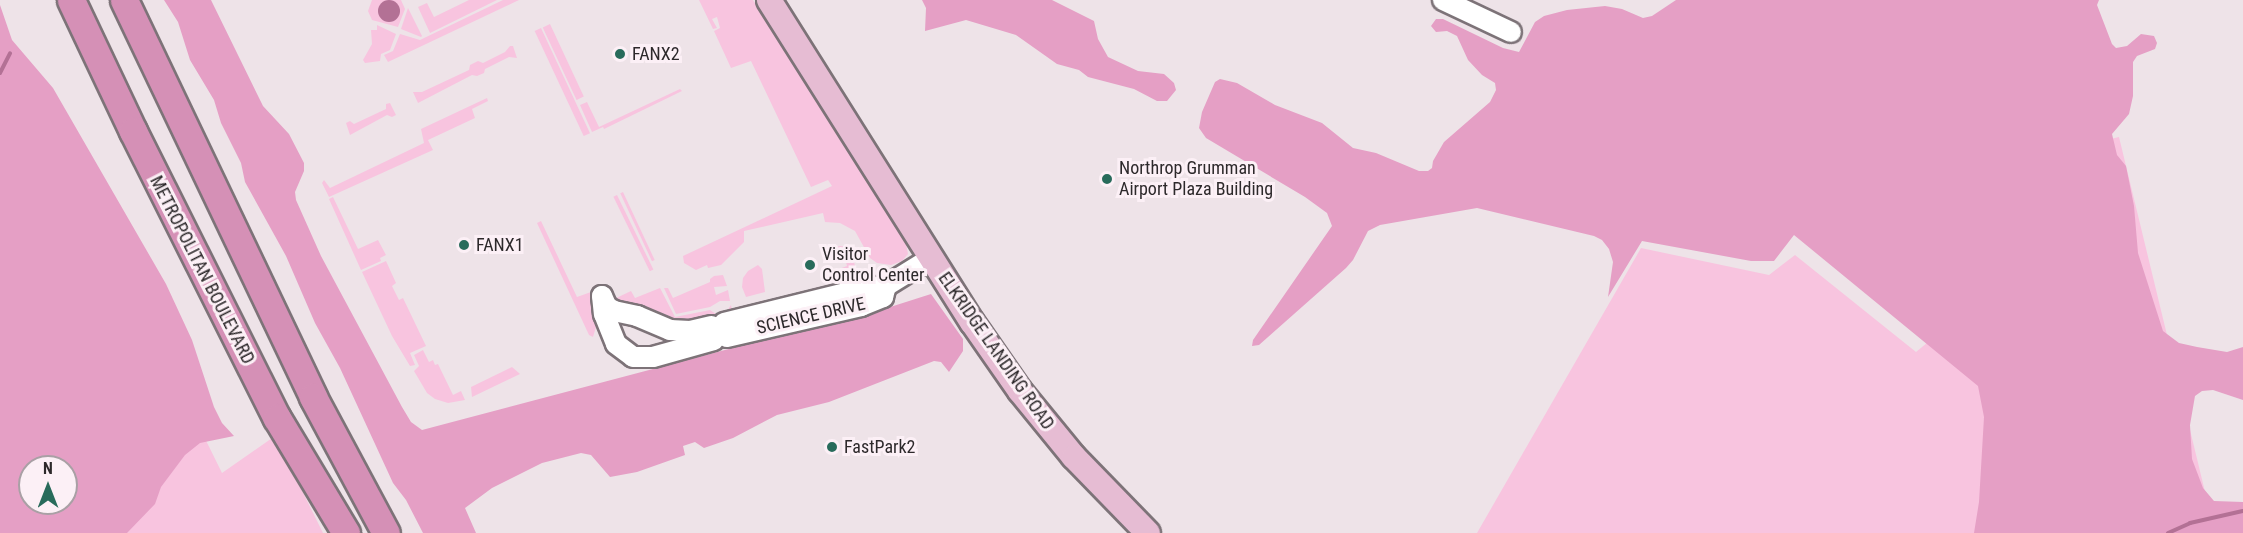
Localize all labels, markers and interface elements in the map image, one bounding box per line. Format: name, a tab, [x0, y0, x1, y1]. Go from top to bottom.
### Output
place label: FANX2	[632, 43, 680, 65]
marker: FANX2	[613, 47, 627, 61]
place label: Northrop Grumman Airport Plaza Building	[1119, 158, 1273, 201]
street label: METROPOLITAN BOULEVARD	[145, 172, 259, 368]
marker: Northrop Grumman Airport Plaza Building	[1100, 172, 1114, 186]
place label: FANX1	[476, 234, 524, 256]
marker: FANX1	[457, 238, 471, 252]
place label: Visitor Control Center	[822, 244, 924, 286]
marker: Visitor Control Center	[803, 258, 817, 272]
street label: ELKRIDGE LANDING ROAD	[933, 268, 1059, 434]
street label: SCIENCE DRIVE	[755, 293, 867, 339]
place label: FastPark2	[844, 436, 915, 458]
marker: FastPark2	[825, 440, 839, 454]
north arrow	[18, 455, 78, 515]
text: N	[43, 459, 53, 478]

